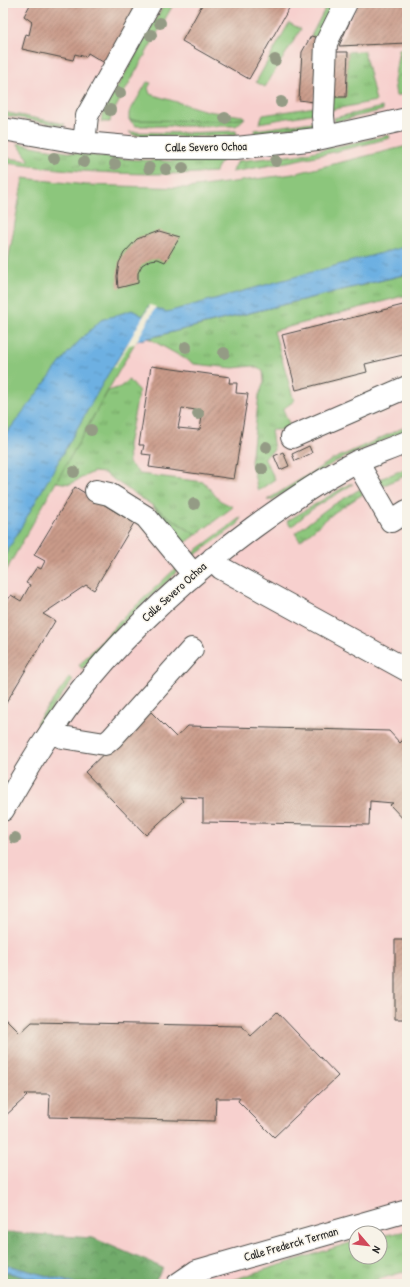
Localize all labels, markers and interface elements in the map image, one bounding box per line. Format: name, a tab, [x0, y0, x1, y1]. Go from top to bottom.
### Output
street label: Calle Severo Ochoa	[165, 137, 247, 156]
street label: Calle Severo Ochoa	[138, 558, 210, 625]
street label: Calle Frederck Terman	[242, 1222, 340, 1265]
north arrow	[348, 1225, 388, 1265]
text: N	[369, 1244, 384, 1256]

